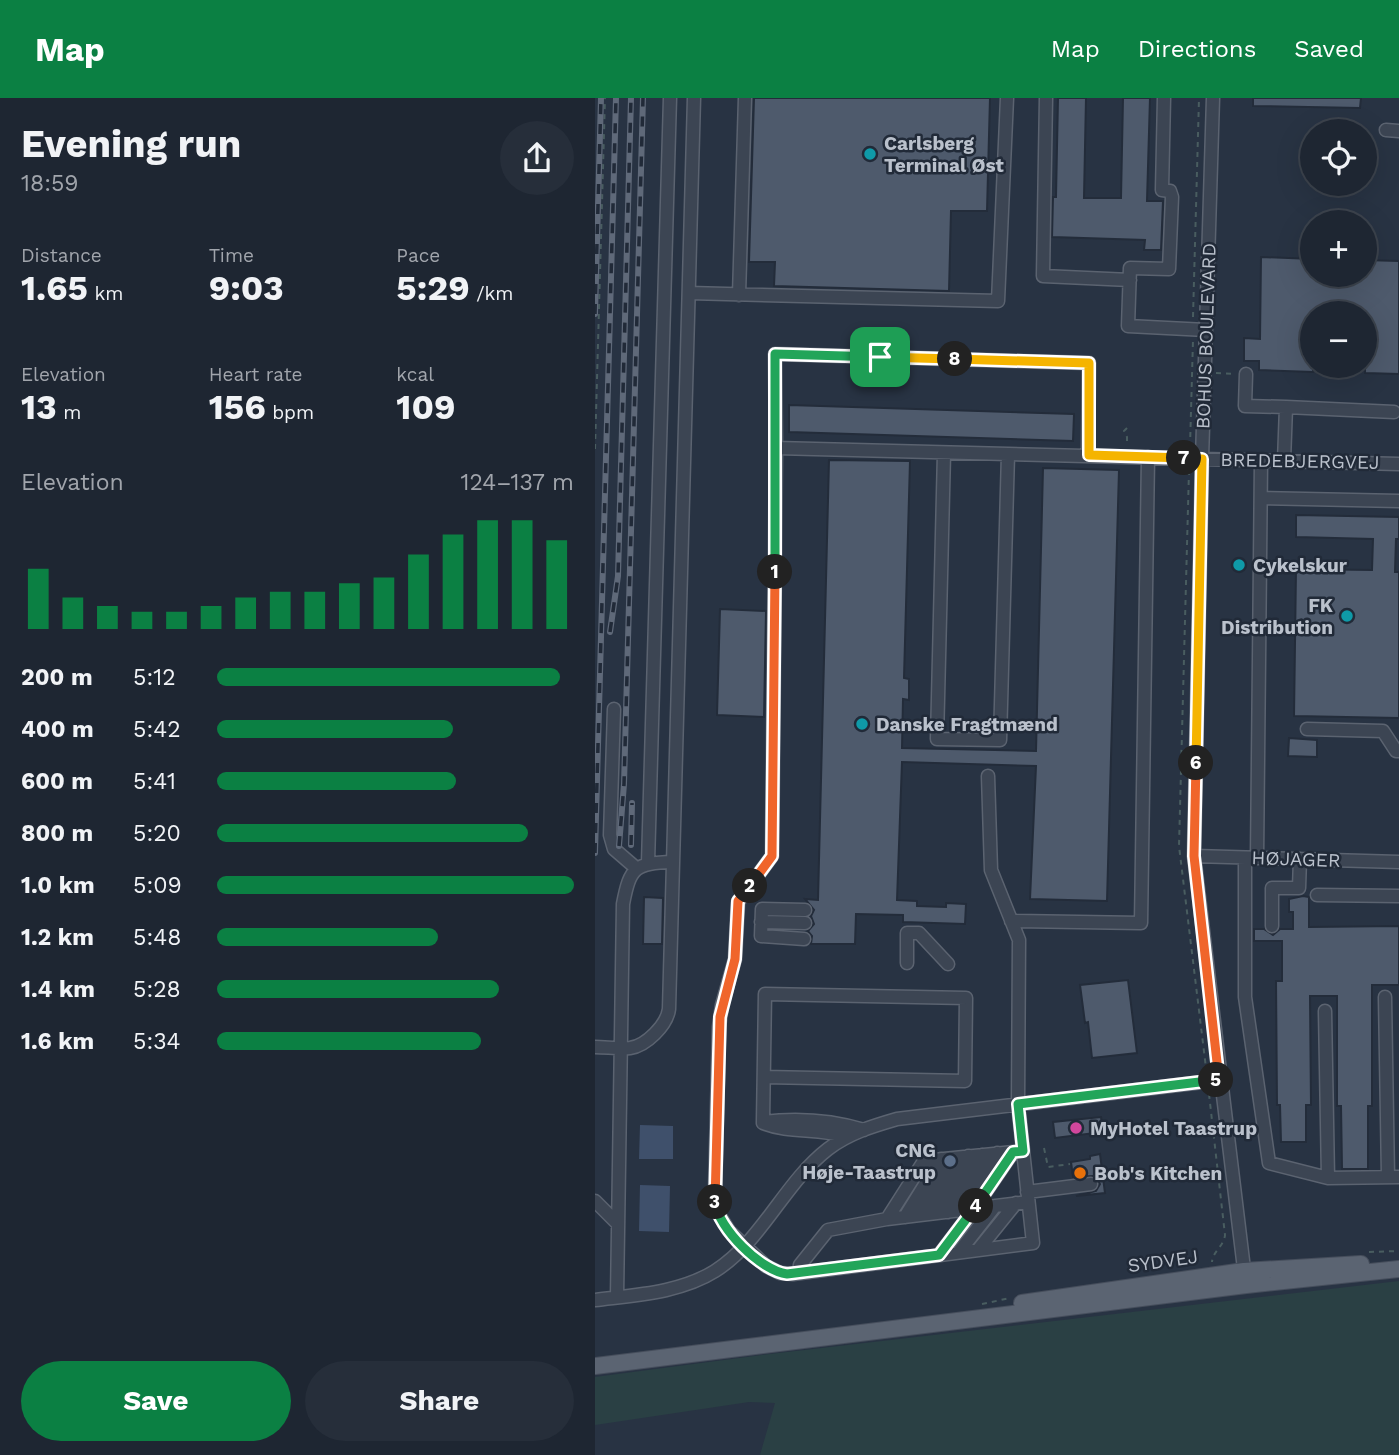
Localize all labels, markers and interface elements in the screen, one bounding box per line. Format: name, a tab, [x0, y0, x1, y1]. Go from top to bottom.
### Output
text: Map	[35, 30, 105, 69]
text: Map	[1051, 35, 1100, 63]
text: Directions	[1138, 35, 1256, 63]
text: Saved	[1294, 35, 1364, 63]
map controls	[1300, 119, 1377, 378]
button: locate	[1300, 119, 1377, 196]
button: share	[500, 121, 574, 195]
text: Evening run	[21, 122, 241, 166]
place label: Carlsberg Terminal Øst	[884, 132, 1005, 177]
marker: Carlsberg Terminal Øst	[862, 146, 878, 162]
text: 18:59	[21, 170, 79, 197]
button: +	[1300, 210, 1377, 287]
street label: BOHUS BOULEVARD	[1191, 243, 1221, 429]
text: Distance	[21, 244, 102, 267]
text: Time	[209, 244, 254, 267]
text: Pace	[396, 244, 440, 267]
text: 1.65	[21, 267, 88, 309]
text: 9:03	[209, 267, 284, 309]
text: 5:29	[396, 267, 470, 309]
text: km	[88, 282, 123, 305]
text: /km	[470, 282, 513, 305]
button: −	[1300, 301, 1377, 378]
pin	[850, 327, 910, 387]
icon: arrive	[861, 338, 899, 376]
pin: 8	[937, 342, 973, 376]
text: 8	[949, 347, 960, 370]
text: Elevation	[21, 363, 106, 386]
text: Heart rate	[209, 363, 303, 386]
text: kcal	[396, 363, 434, 386]
text: 13	[21, 386, 57, 428]
text: 156	[209, 386, 266, 428]
text: 109	[396, 386, 456, 428]
text: m	[57, 401, 81, 424]
text: bpm	[266, 401, 314, 424]
pin: 7	[1167, 440, 1201, 476]
text: 7	[1178, 446, 1189, 469]
street label: BREDEBJERGVEJ	[1220, 448, 1380, 474]
text: Elevation	[21, 469, 124, 496]
text: 124–137 m	[460, 469, 574, 496]
pin: 1	[757, 554, 793, 589]
place label: Cykelskur	[1253, 554, 1348, 577]
marker: Cykelskur	[1231, 557, 1247, 573]
text: 1	[770, 560, 779, 583]
place label: FK Distribution	[1221, 594, 1333, 639]
marker: FK Distribution	[1339, 608, 1355, 624]
text: 200 m	[21, 664, 93, 691]
text: 5:12	[133, 664, 176, 691]
place label: Danske Fragtmænd	[876, 713, 1058, 736]
text: 400 m	[21, 716, 94, 743]
text: 5:42	[133, 716, 181, 743]
marker: Danske Fragtmænd	[854, 716, 870, 732]
pin: 6	[1179, 746, 1213, 780]
text: 6	[1190, 751, 1201, 774]
text: 600 m	[21, 768, 93, 795]
text: 5:41	[133, 768, 176, 795]
text: 800 m	[21, 820, 93, 847]
text: 5:20	[133, 820, 181, 847]
street label: HØJAGER	[1251, 846, 1341, 872]
pin: 2	[733, 868, 767, 904]
text: 1.0 km	[21, 872, 95, 899]
text: 5:09	[133, 872, 182, 899]
text: 2	[744, 874, 755, 897]
text: 1.2 km	[21, 924, 94, 951]
text: 5:48	[133, 924, 181, 951]
text: 1.4 km	[21, 976, 95, 1003]
text: 5:28	[133, 976, 181, 1003]
text: 1.6 km	[21, 1028, 94, 1055]
text: 5:34	[133, 1028, 181, 1055]
pin: 5	[1199, 1062, 1233, 1098]
text: 5	[1210, 1068, 1221, 1091]
place label: MyHotel Taastrup	[1090, 1117, 1257, 1140]
marker: MyHotel Taastrup	[1068, 1120, 1084, 1136]
place label: CNG Høje-Taastrup	[802, 1139, 936, 1184]
marker: CNG Høje-Taastrup	[942, 1153, 958, 1169]
place label: Bob's Kitchen	[1094, 1162, 1222, 1185]
marker: Bob's Kitchen	[1072, 1165, 1088, 1181]
pin: 3	[697, 1184, 733, 1220]
pin: 4	[959, 1188, 993, 1224]
text: 3	[709, 1190, 720, 1213]
text: 4	[969, 1194, 982, 1217]
street label: SYDVEJ	[1126, 1245, 1200, 1277]
button: Save	[21, 1361, 291, 1441]
button: Share	[305, 1361, 574, 1441]

